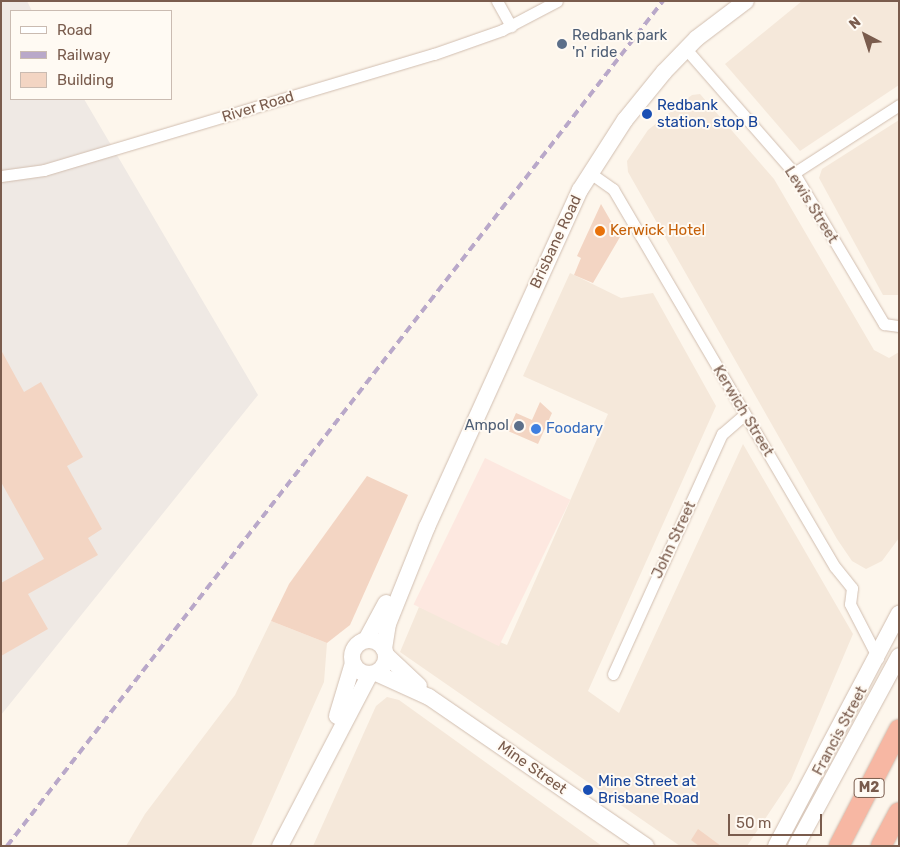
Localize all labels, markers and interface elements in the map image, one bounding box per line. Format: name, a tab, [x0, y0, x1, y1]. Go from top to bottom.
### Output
legend	[10, 10, 172, 100]
north arrow	[840, 10, 890, 60]
text: N	[846, 13, 864, 33]
text: Road	[57, 21, 93, 39]
place label: Redbank park 'n' ride	[572, 26, 667, 61]
marker: Redbank park 'n' ride	[556, 38, 568, 50]
text: Railway	[57, 46, 111, 64]
text: Building	[57, 71, 114, 89]
street label: River Road	[220, 87, 296, 127]
place label: Redbank station, stop B	[657, 96, 758, 131]
marker: Redbank station, stop B	[641, 108, 653, 120]
street label: Lewis Street	[780, 163, 842, 247]
street label: Brisbane Road	[527, 192, 585, 292]
place label: Kerwick Hotel	[610, 222, 705, 240]
marker: Kerwick Hotel	[594, 225, 606, 237]
street label: Kerwich Street	[709, 362, 777, 460]
place label: Ampol	[464, 417, 509, 435]
marker: Ampol	[513, 420, 525, 432]
place label: Foodary	[546, 420, 603, 438]
marker: Foodary	[530, 423, 542, 435]
street label: John Street	[648, 498, 700, 582]
street label: Francis Street	[809, 683, 871, 779]
street label: Mine Street	[494, 738, 570, 798]
place label: Mine Street at Brisbane Road	[598, 772, 699, 807]
road number: M2	[853, 776, 885, 800]
marker: Mine Street at Brisbane Road	[582, 784, 594, 796]
scale bar	[730, 804, 824, 836]
text: 50 m	[736, 814, 771, 832]

